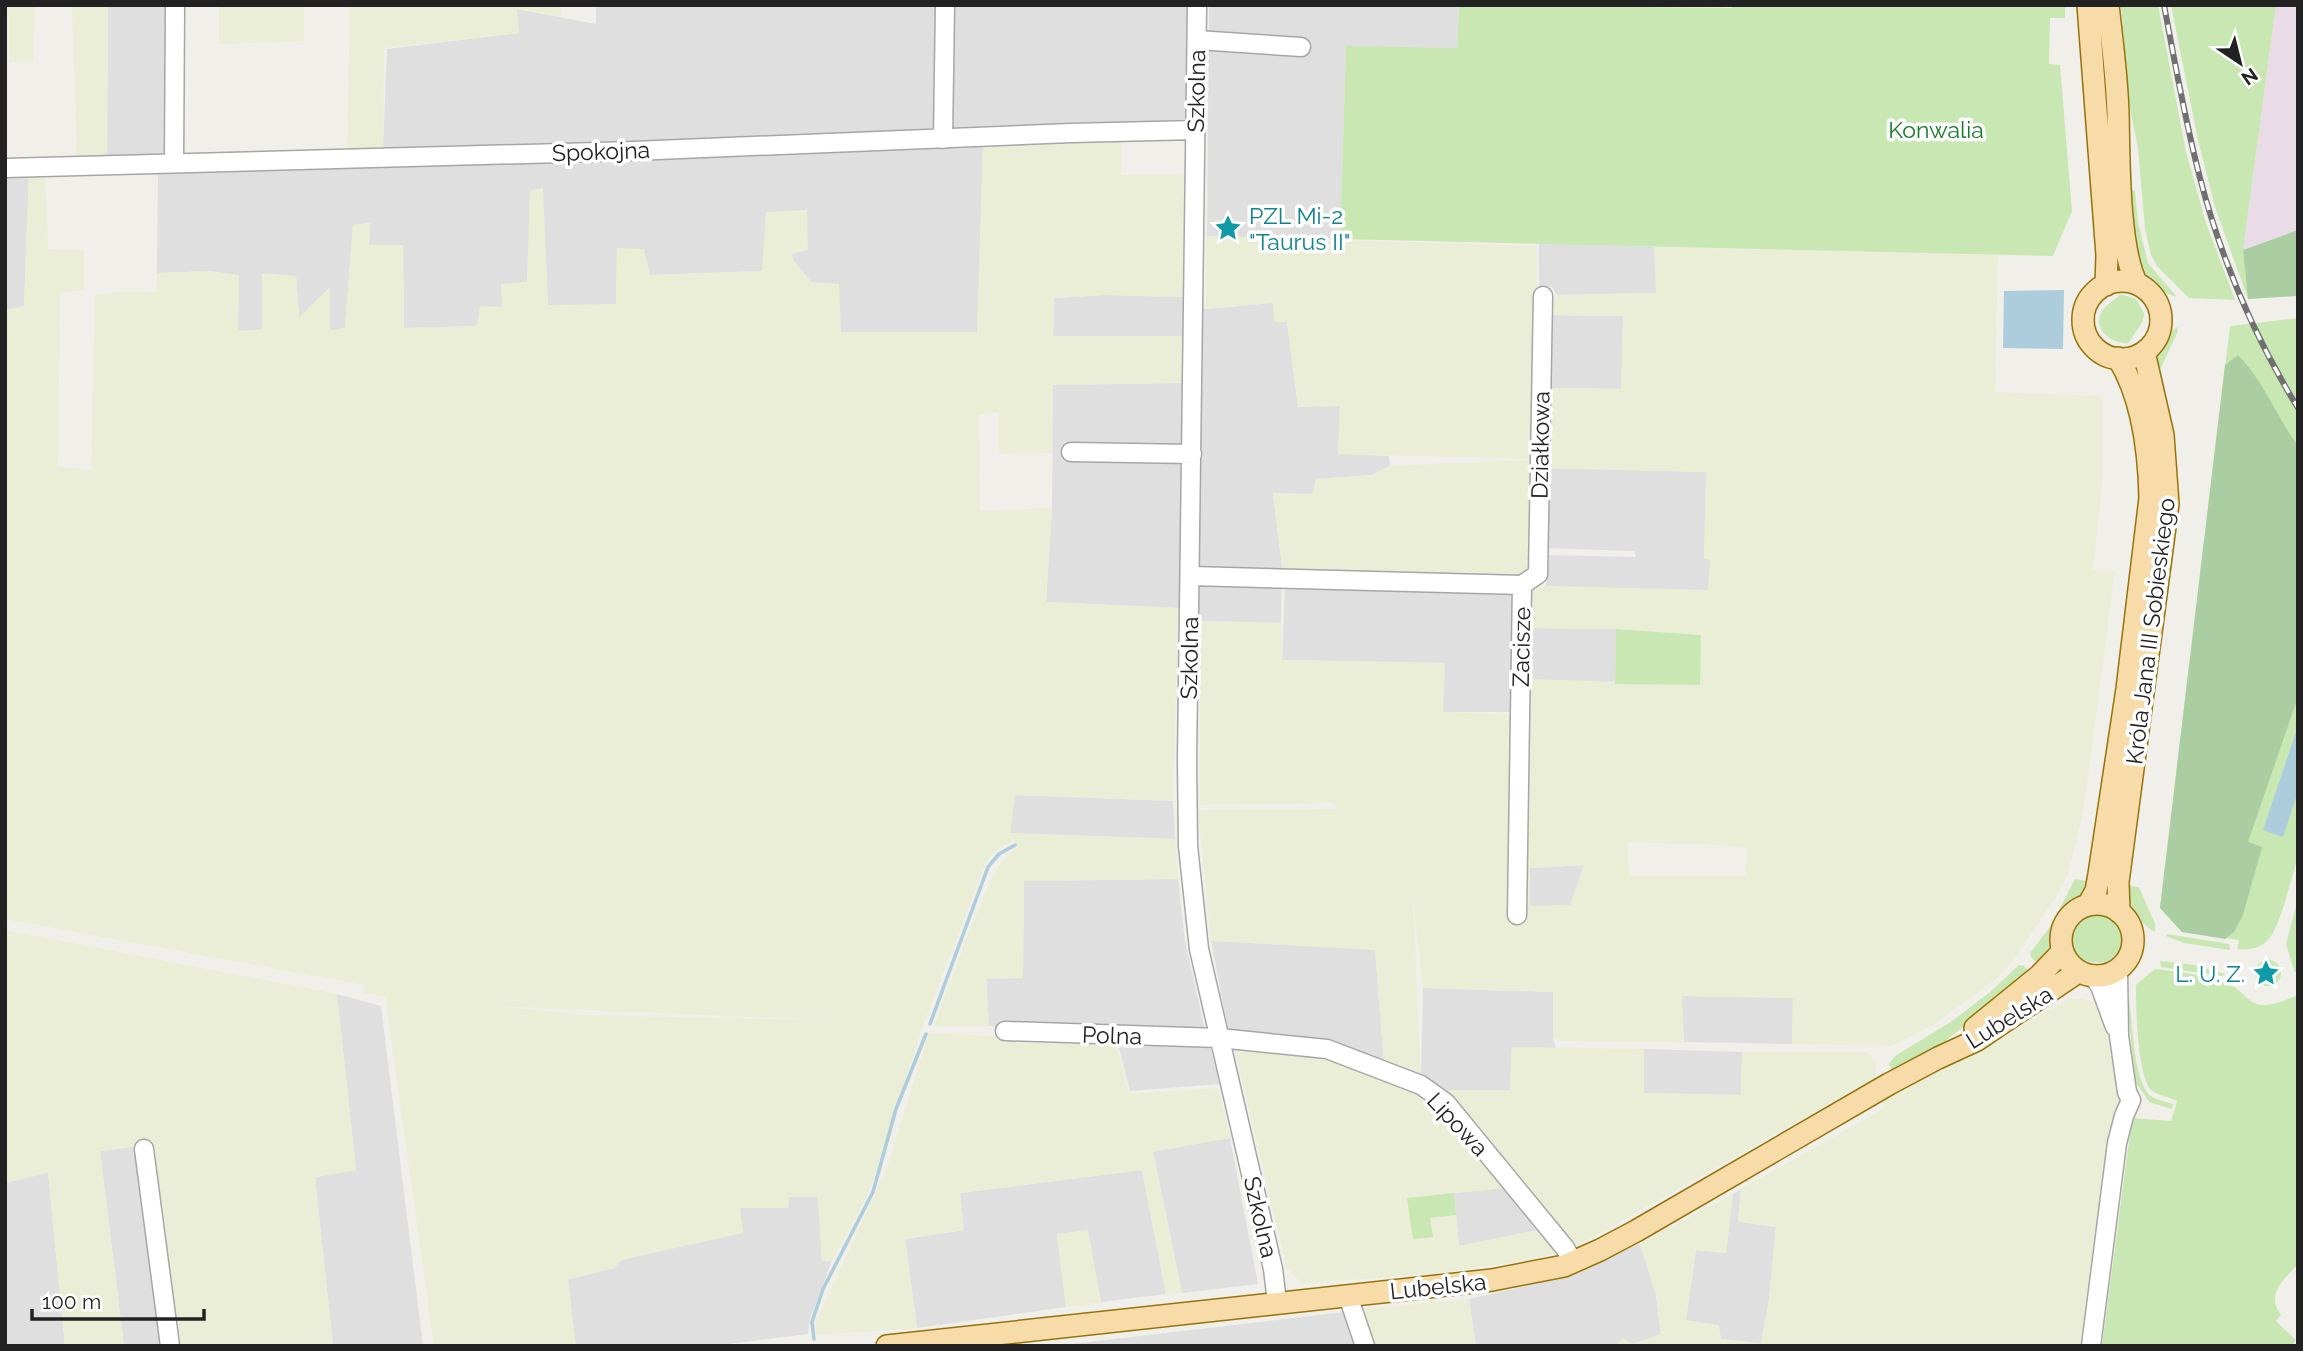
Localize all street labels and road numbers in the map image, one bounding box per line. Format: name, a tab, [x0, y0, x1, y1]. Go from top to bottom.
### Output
street label: Szkolna	[1182, 49, 1210, 133]
street label: Spokojna	[551, 136, 651, 166]
street label: Działkowa	[1526, 391, 1554, 499]
street label: Króla Jana III Sobieskiego	[2120, 496, 2180, 766]
street label: Zacisze	[1507, 607, 1535, 687]
street label: Szkolna	[1175, 616, 1203, 700]
street label: Lubelska	[1961, 980, 2057, 1054]
street label: Polna	[1082, 1020, 1142, 1050]
street label: Lipowa	[1422, 1087, 1494, 1161]
street label: Szkolna	[1239, 1174, 1283, 1260]
street label: Lubelska	[1388, 1268, 1488, 1304]

